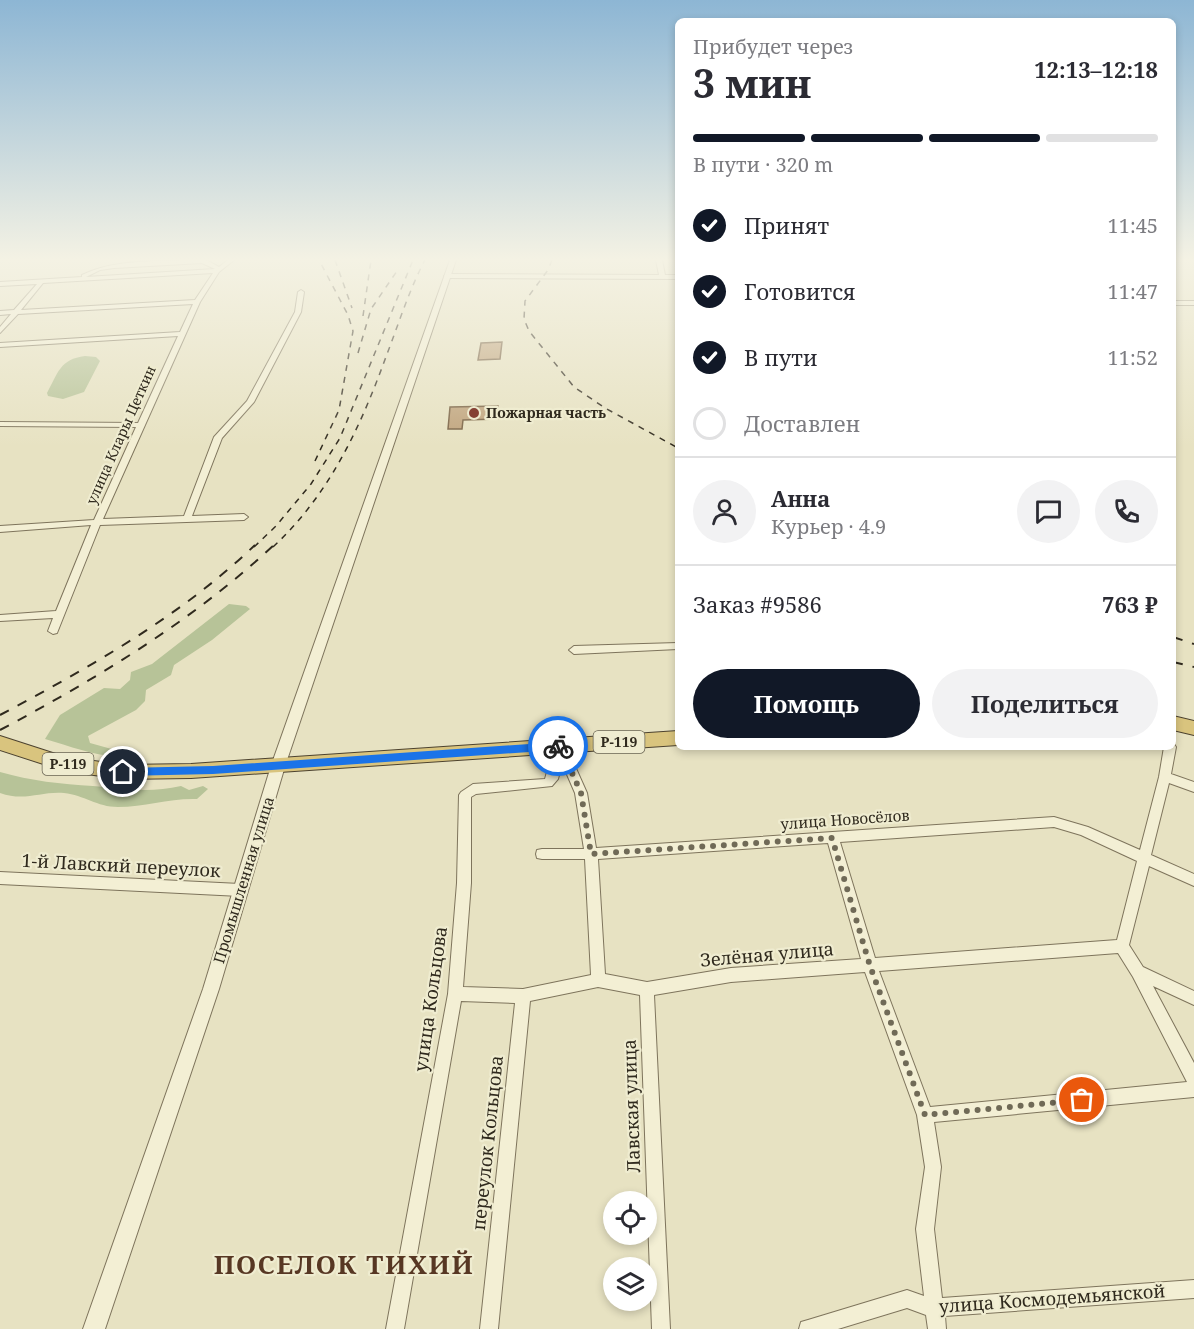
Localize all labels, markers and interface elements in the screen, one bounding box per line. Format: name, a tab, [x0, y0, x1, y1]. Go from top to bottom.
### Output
text: Прибудет через	[693, 33, 853, 60]
text: 12:13–12:18	[1034, 54, 1158, 84]
text: 3 мин	[693, 56, 811, 109]
text: В пути · 320 m	[693, 151, 833, 178]
icon: check	[693, 209, 726, 242]
text: Принят	[744, 210, 829, 240]
text: 11:45	[1108, 212, 1158, 239]
icon: check	[693, 275, 726, 308]
text: Готовится	[744, 276, 856, 306]
text: 11:47	[1108, 278, 1158, 305]
icon: check	[693, 341, 726, 374]
text: В пути	[744, 342, 818, 372]
text: 11:52	[1108, 344, 1158, 371]
street label: улица Клары Цеткин	[81, 362, 160, 507]
place label: Пожарная часть	[486, 403, 606, 422]
marker: Пожарная часть	[467, 406, 481, 420]
text: Доставлен	[744, 408, 860, 438]
button: person	[693, 480, 756, 543]
button: chat	[1017, 480, 1080, 543]
button: phone	[1095, 480, 1158, 543]
text: Анна	[771, 483, 830, 513]
text: Курьер · 4.9	[771, 513, 886, 540]
text: Заказ #9586	[693, 589, 822, 619]
text: 763 ₽	[1102, 589, 1158, 619]
button: Помощь	[693, 669, 920, 738]
button: Поделиться	[932, 669, 1158, 738]
courier	[528, 716, 588, 776]
icon: bike	[542, 730, 575, 763]
road number: Р-119	[594, 731, 644, 753]
pin	[97, 746, 148, 797]
road number: Р-119	[42, 753, 94, 775]
icon: home	[106, 755, 139, 788]
street label: Промышленная улица	[208, 794, 278, 966]
street label: улица Новосёлов	[780, 805, 910, 833]
street label: 1-й Лавский переулок	[21, 848, 222, 882]
street label: улица Кольцова	[408, 925, 452, 1073]
street label: Зелёная улица	[699, 936, 835, 972]
street label: Лавская улица	[617, 1039, 645, 1173]
street label: переулок Кольцова	[466, 1054, 508, 1232]
pin	[1056, 1074, 1107, 1125]
icon: bag	[1065, 1083, 1098, 1116]
map controls	[603, 1191, 657, 1311]
button: locate	[603, 1191, 657, 1245]
district label: ПОСЕЛОК ТИХИЙ	[214, 1246, 474, 1282]
button: layers	[603, 1257, 657, 1311]
street label: улица Космодемьянской	[938, 1278, 1166, 1318]

